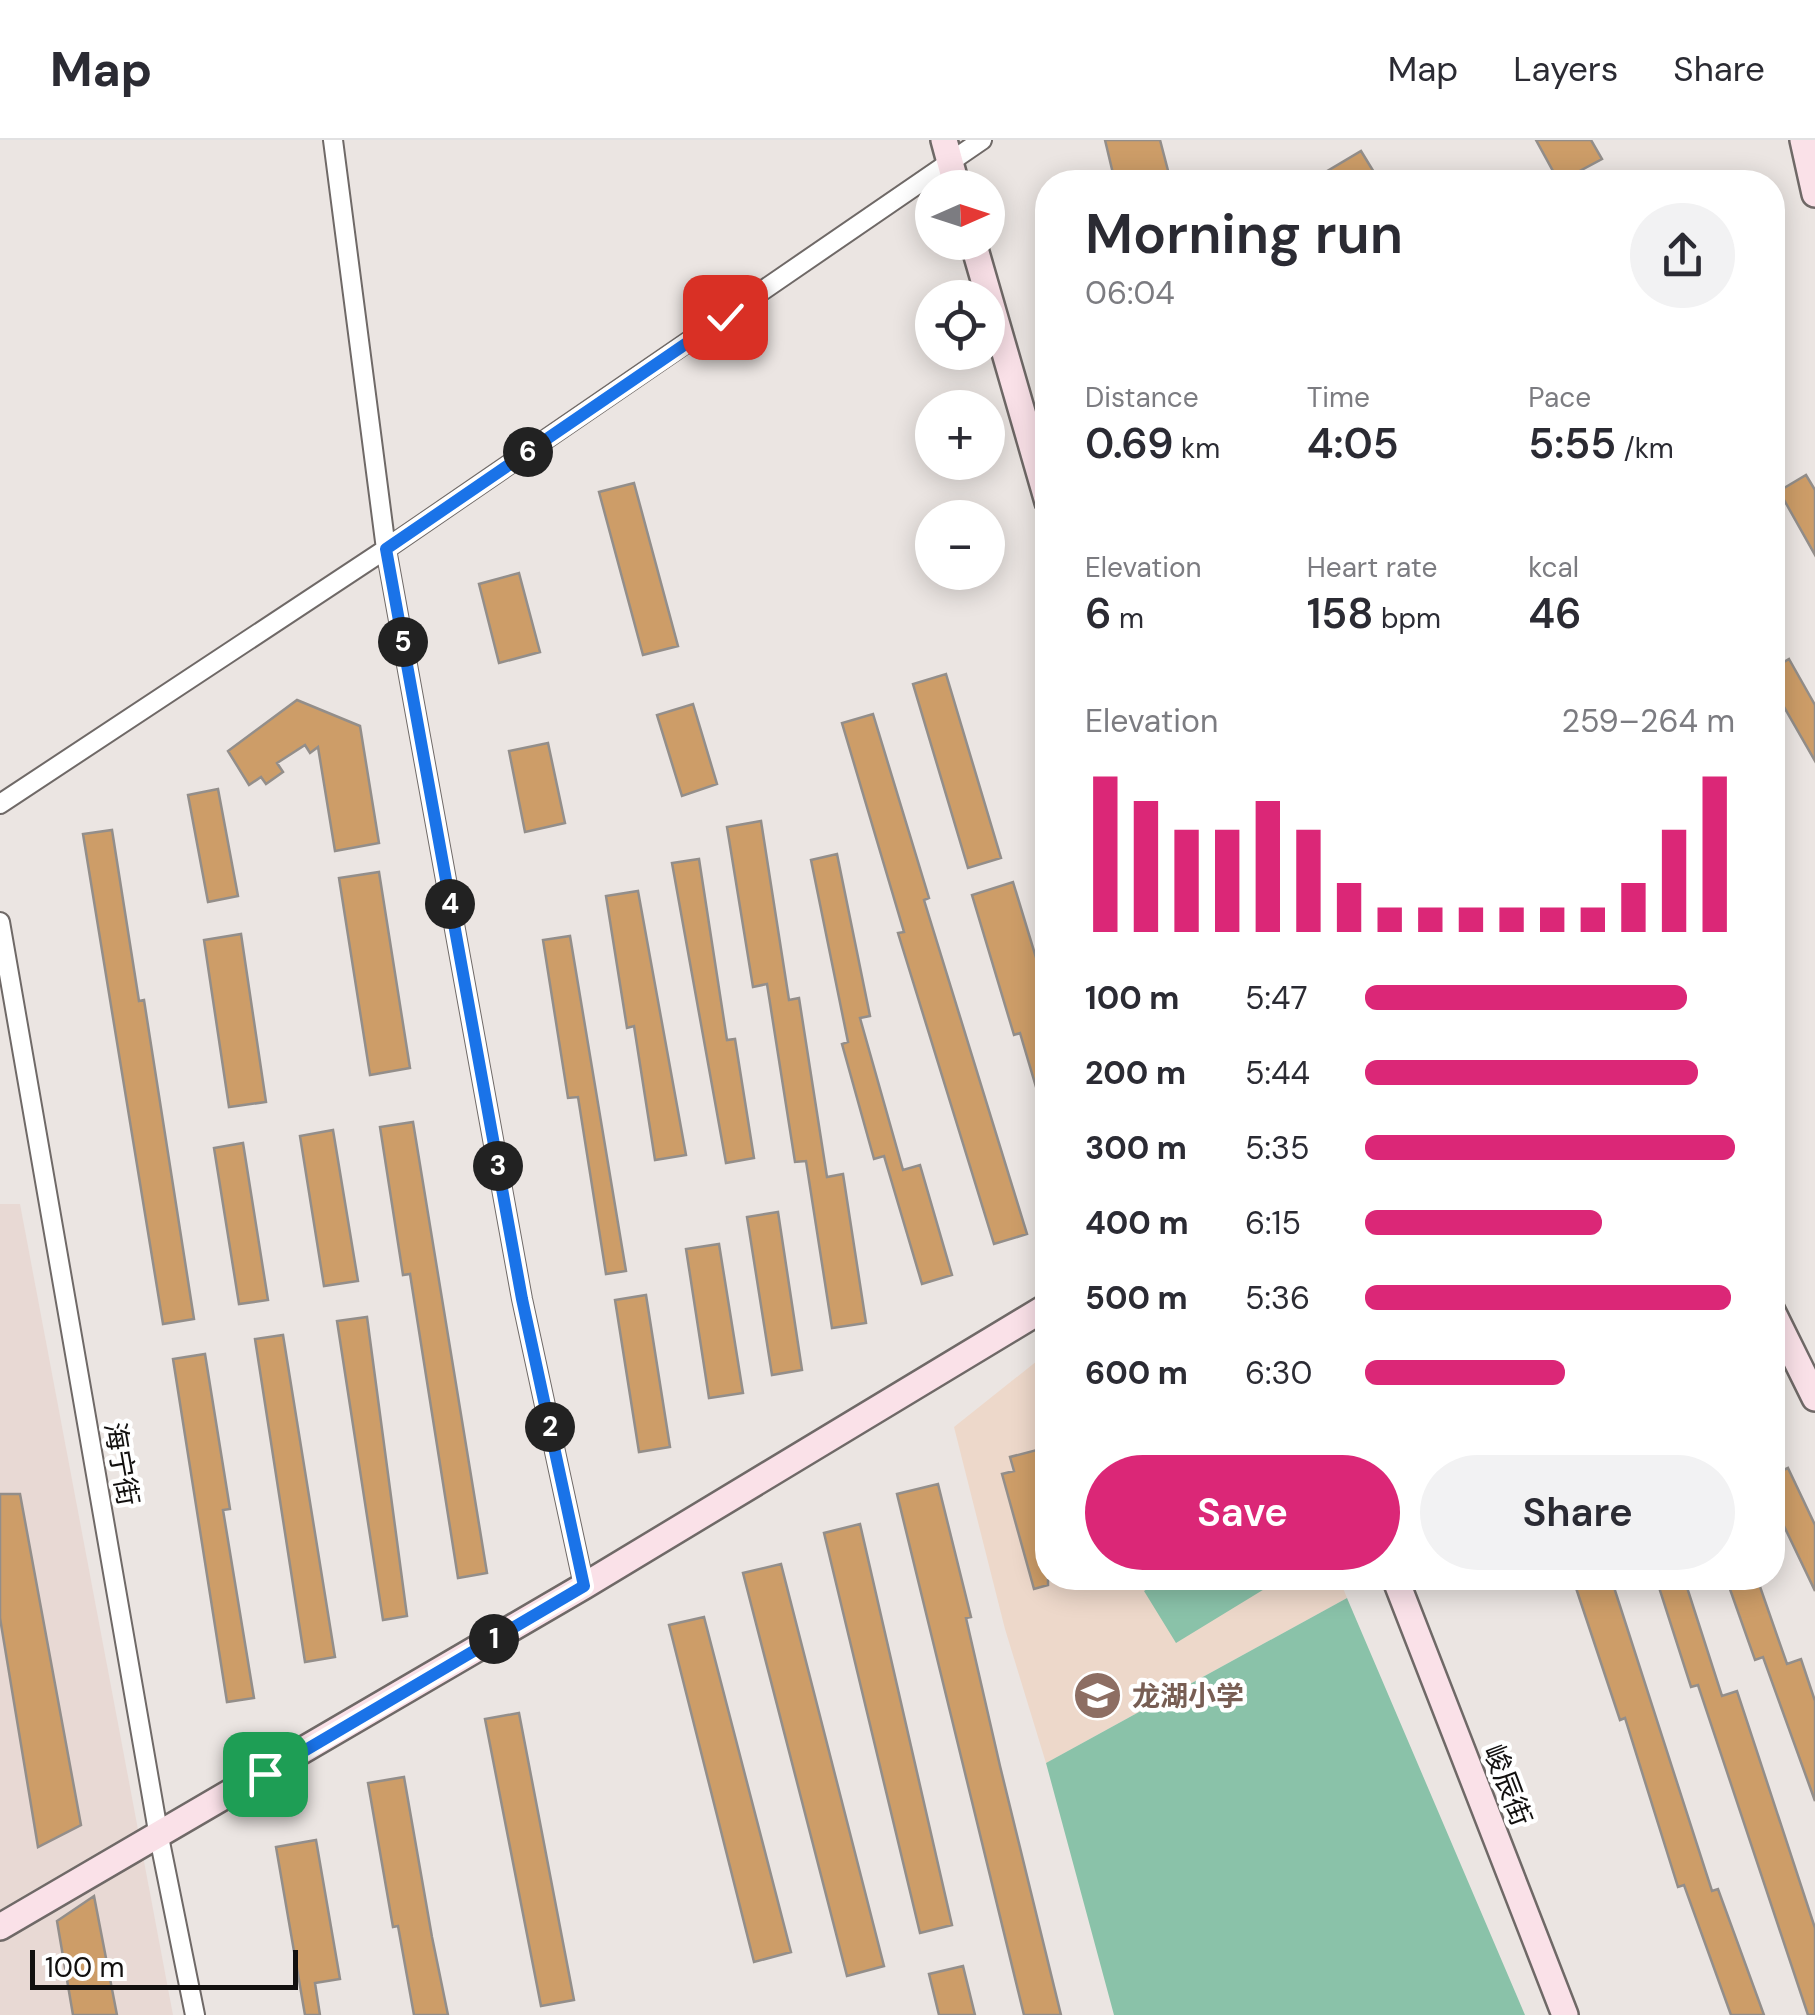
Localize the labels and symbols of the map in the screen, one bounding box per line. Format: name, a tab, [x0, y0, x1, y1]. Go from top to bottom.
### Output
north arrow	[915, 170, 1005, 260]
pin	[683, 275, 768, 360]
pin: 6	[503, 427, 553, 477]
pin: 5	[378, 617, 428, 667]
pin: 4	[425, 879, 475, 929]
pin: 3	[473, 1141, 523, 1191]
pin: 2	[525, 1402, 575, 1452]
street label: 海宁街	[96, 1420, 147, 1509]
pin: 1	[469, 1614, 519, 1664]
school or university icon: 龙湖小学	[1071, 1670, 1123, 1722]
place label: 龙湖小学	[1132, 1678, 1244, 1715]
pin	[223, 1732, 308, 1817]
street label: 峻辰街	[1475, 1739, 1540, 1831]
scale bar	[30, 1945, 298, 1990]

